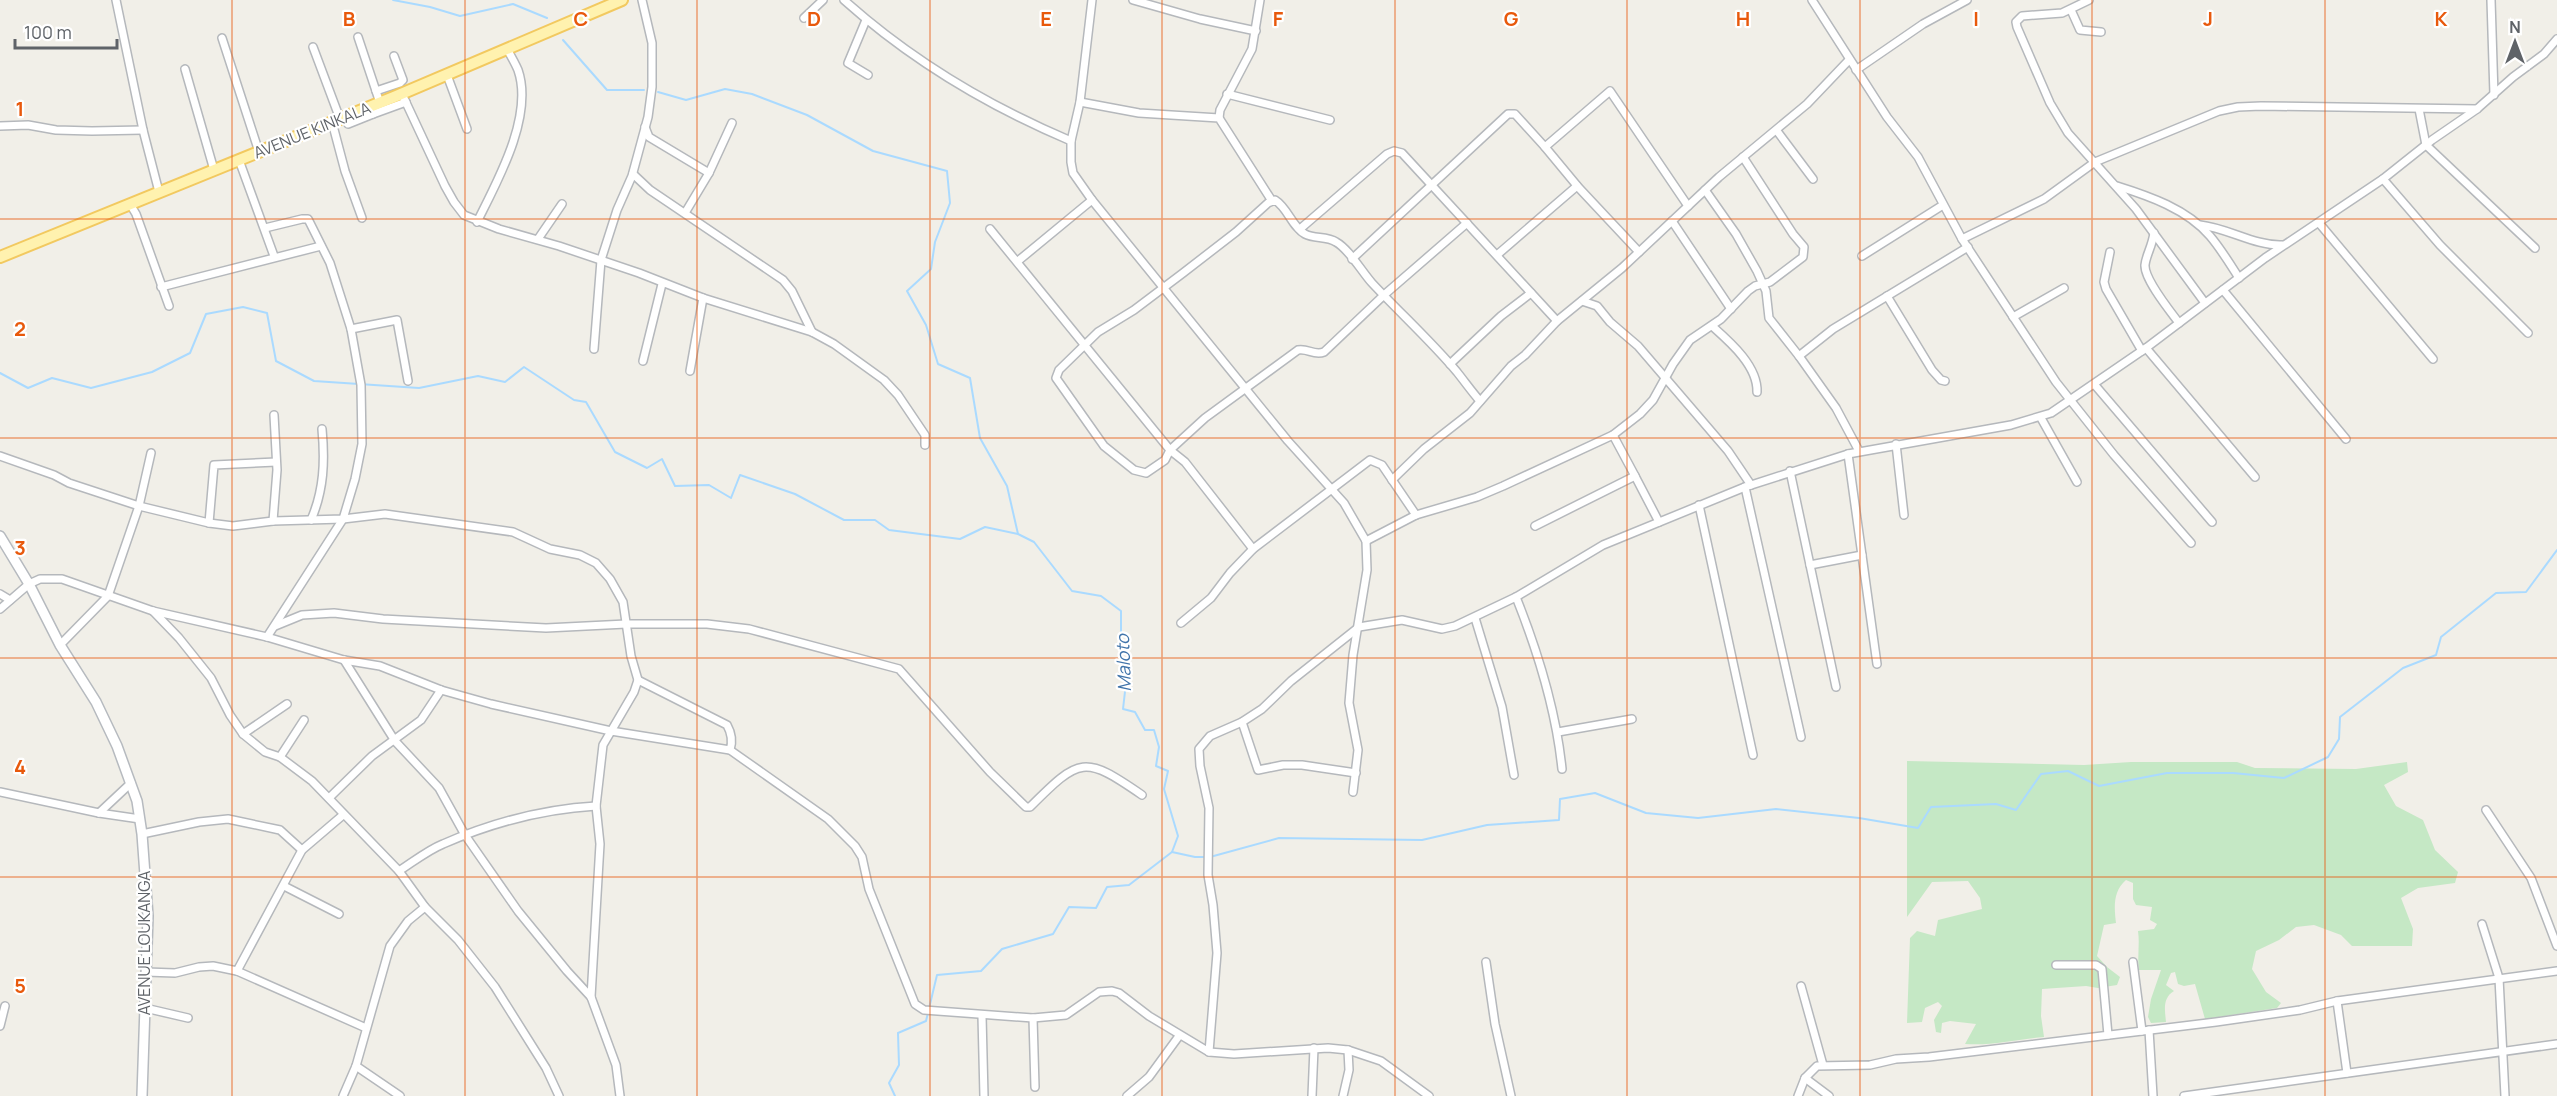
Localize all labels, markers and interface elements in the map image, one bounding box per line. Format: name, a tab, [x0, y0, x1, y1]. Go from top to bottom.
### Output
text: B	[343, 5, 356, 32]
text: C	[574, 5, 588, 32]
text: D	[807, 5, 821, 32]
text: E	[1040, 5, 1052, 32]
text: F	[1273, 5, 1284, 32]
text: G	[1504, 5, 1519, 32]
text: H	[1736, 5, 1750, 32]
text: I	[1973, 5, 1979, 32]
text: J	[2203, 5, 2213, 32]
text: K	[2435, 5, 2448, 32]
scale bar	[15, 12, 117, 50]
north arrow	[2485, 12, 2545, 72]
text: N	[2509, 16, 2521, 38]
text: 100 m	[24, 20, 72, 44]
text: 1	[16, 95, 24, 122]
street label: AVENUE KINKALA	[250, 96, 374, 164]
text: 2	[14, 315, 26, 342]
text: 3	[14, 534, 26, 561]
water label: Maloto	[1110, 633, 1136, 692]
text: 4	[14, 753, 26, 780]
street label: AVENUE LOUKANGA	[133, 871, 155, 1015]
text: 5	[14, 972, 26, 999]

